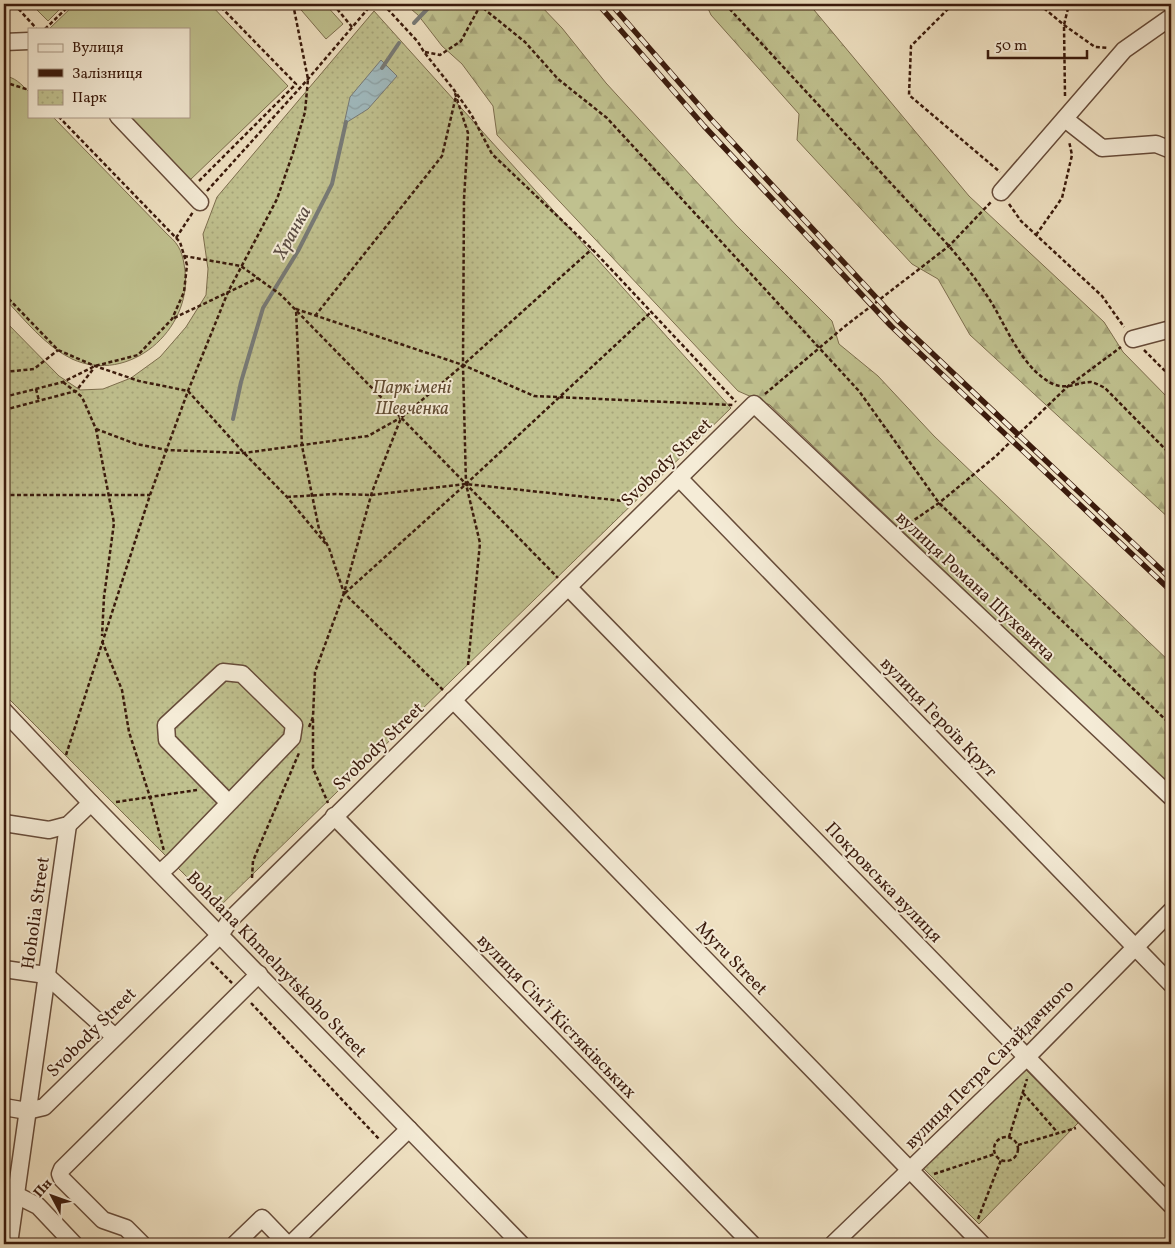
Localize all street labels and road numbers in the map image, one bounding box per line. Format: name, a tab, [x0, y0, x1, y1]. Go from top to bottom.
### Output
street label: Svobody Street	[616, 413, 718, 513]
street label: вулиця Романа Шухевича	[890, 506, 1060, 668]
street label: вулиця Героїв Крут	[874, 652, 1002, 784]
street label: Svobody Street	[328, 697, 430, 797]
street label: Покровська вулиця	[819, 817, 947, 949]
street label: Hoholia Street	[16, 855, 57, 971]
street label: Bohdana Khmelnytskoho Street	[180, 866, 372, 1064]
street label: Myru Street	[689, 917, 773, 1002]
street label: вулиця Сімʼї Кістяківських	[470, 929, 641, 1105]
street label: вулиця Петра Сагайдачного	[900, 975, 1080, 1155]
street label: Svobody Street	[41, 982, 143, 1084]

